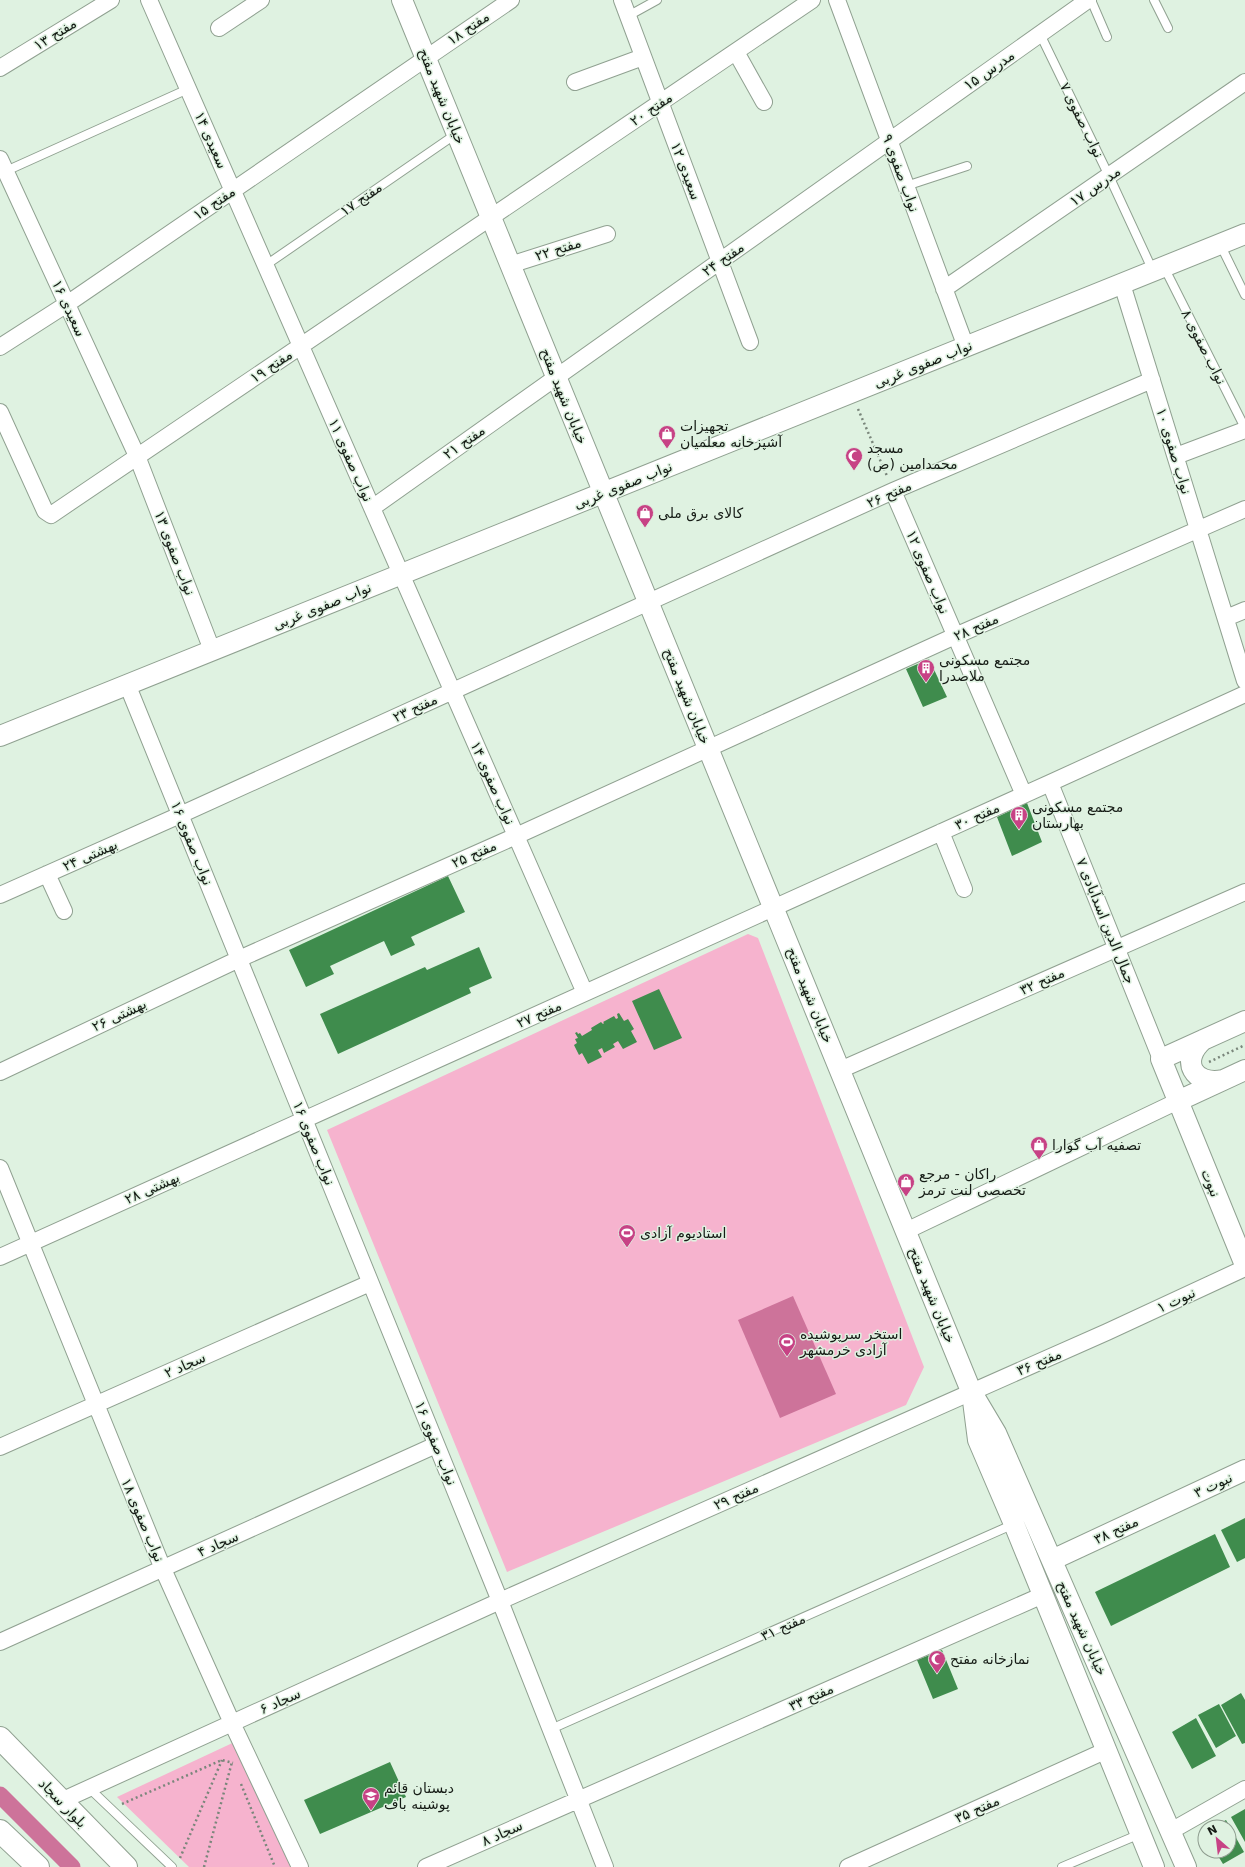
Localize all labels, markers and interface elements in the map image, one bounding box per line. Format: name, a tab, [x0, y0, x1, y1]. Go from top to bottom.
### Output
street label: مفتح ۱۸	[444, 8, 493, 49]
street label: مفتح ۱۳	[31, 15, 80, 54]
street label: خیابان شهید مفتح	[415, 46, 469, 147]
street label: مدرس ۱۵	[961, 47, 1018, 94]
street label: نواب صفوی ۷	[1056, 80, 1107, 161]
street label: مفتح ۲۰	[627, 89, 676, 130]
street label: سعیدی ۱۴	[191, 109, 231, 171]
street label: نواب صفوی ۹	[879, 132, 923, 215]
street label: سعیدی ۱۲	[668, 140, 704, 202]
street label: مدرس ۱۷	[1067, 163, 1124, 210]
street label: مفتح ۱۷	[337, 179, 386, 220]
street label: مفتح ۱۵	[190, 183, 239, 224]
street label: مفتح ۲۲	[533, 234, 583, 265]
street label: مفتح ۲۴	[699, 239, 748, 280]
street label: سعیدی ۱۶	[49, 277, 89, 339]
street label: نواب صفوی ۸	[1177, 307, 1230, 388]
street label: نواب صفوی غربی	[871, 337, 975, 392]
street label: مفتح ۱۹	[247, 346, 296, 387]
street label: خیابان شهید مفتح	[537, 346, 591, 447]
street label: نواب صفوی ۱۰	[1152, 406, 1195, 496]
street label: نواب صفوی ۱۱	[325, 416, 376, 504]
place label: تجهيزات آشپزخانه معلمیان	[680, 418, 783, 451]
street label: مفتح ۲۱	[440, 422, 489, 463]
shop icon: تجهيزات آشپزخانه معلمیان	[657, 424, 677, 449]
place label: مسجد محمدامین (ص)	[867, 440, 958, 473]
mosque icon: مسجد محمدامین (ص)	[844, 446, 864, 471]
street label: نواب صفوی غربی	[571, 458, 675, 513]
street label: مفتح ۲۶	[864, 477, 914, 512]
shop icon: کالای برق ملی	[635, 503, 655, 528]
place label: کالای برق ملی	[658, 505, 743, 522]
street label: نواب صفوی ۱۳	[151, 508, 198, 598]
street label: نواب صفوی ۱۲	[902, 528, 953, 617]
street label: نواب صفوی غربی	[270, 579, 374, 634]
street label: مفتح ۲۸	[951, 610, 1001, 645]
street label: خیابان شهید مفتح	[660, 646, 714, 747]
place label: مجتمع مسکونی ملاصدرا	[939, 652, 1030, 685]
building icon: مجتمع مسکونی ملاصدرا	[916, 658, 936, 683]
street label: مفتح ۲۳	[390, 691, 440, 726]
street label: نواب صفوی ۱۴	[467, 739, 518, 827]
street label: نواب صفوی ۱۶	[167, 799, 216, 888]
street label: مفتح ۳۰	[952, 799, 1002, 834]
place label: مجتمع مسکونی بهارستان	[1032, 799, 1123, 832]
building icon: مجتمع مسکونی بهارستان	[1009, 805, 1029, 830]
street label: بهشتی ۲۴	[60, 836, 120, 875]
street label: مفتح ۲۵	[449, 837, 499, 872]
street label: جمال الدین اسدآبادی ۷	[1072, 856, 1139, 987]
street label: خیابان شهید مفتح	[783, 945, 837, 1046]
street label: مفتح ۳۲	[1017, 964, 1067, 999]
street label: بهشتی ۲۶	[89, 995, 149, 1035]
street label: مفتح ۲۷	[514, 997, 564, 1032]
street label: نواب صفوی ۱۶	[289, 1099, 338, 1188]
shop icon: تصفیه آب گوارا	[1029, 1135, 1049, 1160]
place label: تصفیه آب گوارا	[1052, 1137, 1141, 1154]
place label: راکان - مرجع تخصصی لنت ترمز	[918, 1166, 1026, 1199]
street label: نبوت	[1197, 1167, 1224, 1200]
street label: بهشتی ۲۸	[122, 1169, 182, 1208]
shop icon: راکان - مرجع تخصصی لنت ترمز	[896, 1172, 916, 1197]
sports icon: استادیوم آزادی	[617, 1223, 637, 1248]
place label: استادیوم آزادی	[640, 1225, 726, 1242]
street label: خیابان شهید مفتح	[905, 1245, 959, 1346]
street label: نبوت ۱	[1154, 1284, 1198, 1317]
place label: استخر سرپوشیده آزادی خرمشهر	[799, 1326, 902, 1359]
sports icon: استخر سرپوشیده آزادی خرمشهر	[777, 1332, 797, 1357]
street label: مفتح ۳۶	[1014, 1345, 1064, 1380]
street label: سجاد ۲	[162, 1349, 208, 1381]
street label: نواب صفوی ۱۶	[411, 1399, 460, 1488]
street label: نبوت ۳	[1191, 1469, 1235, 1502]
street label: نواب صفوی ۱۸	[117, 1476, 168, 1565]
street label: مفتح ۲۹	[711, 1479, 761, 1514]
street label: مفتح ۳۸	[1091, 1513, 1141, 1548]
street label: سجاد ۴	[195, 1528, 241, 1560]
street label: خیابان شهید مفتح	[1053, 1578, 1110, 1678]
street label: مفتح ۳۱	[758, 1610, 808, 1645]
mosque icon: نمازخانه مفتح	[927, 1649, 947, 1674]
place label: نمازخانه مفتح	[950, 1651, 1030, 1668]
street label: مفتح ۳۳	[786, 1680, 836, 1715]
street label: سجاد ۶	[257, 1685, 303, 1717]
street label: بلوار سجاد	[35, 1775, 90, 1832]
place label: دبستان قائم پوشینه باف	[384, 1780, 454, 1813]
school or university icon: دبستان قائم پوشینه باف	[361, 1786, 381, 1811]
street label: مفتح ۳۵	[952, 1792, 1002, 1827]
street label: سجاد ۸	[479, 1817, 525, 1849]
north arrow	[1197, 1819, 1237, 1859]
text: N	[1205, 1823, 1220, 1839]

